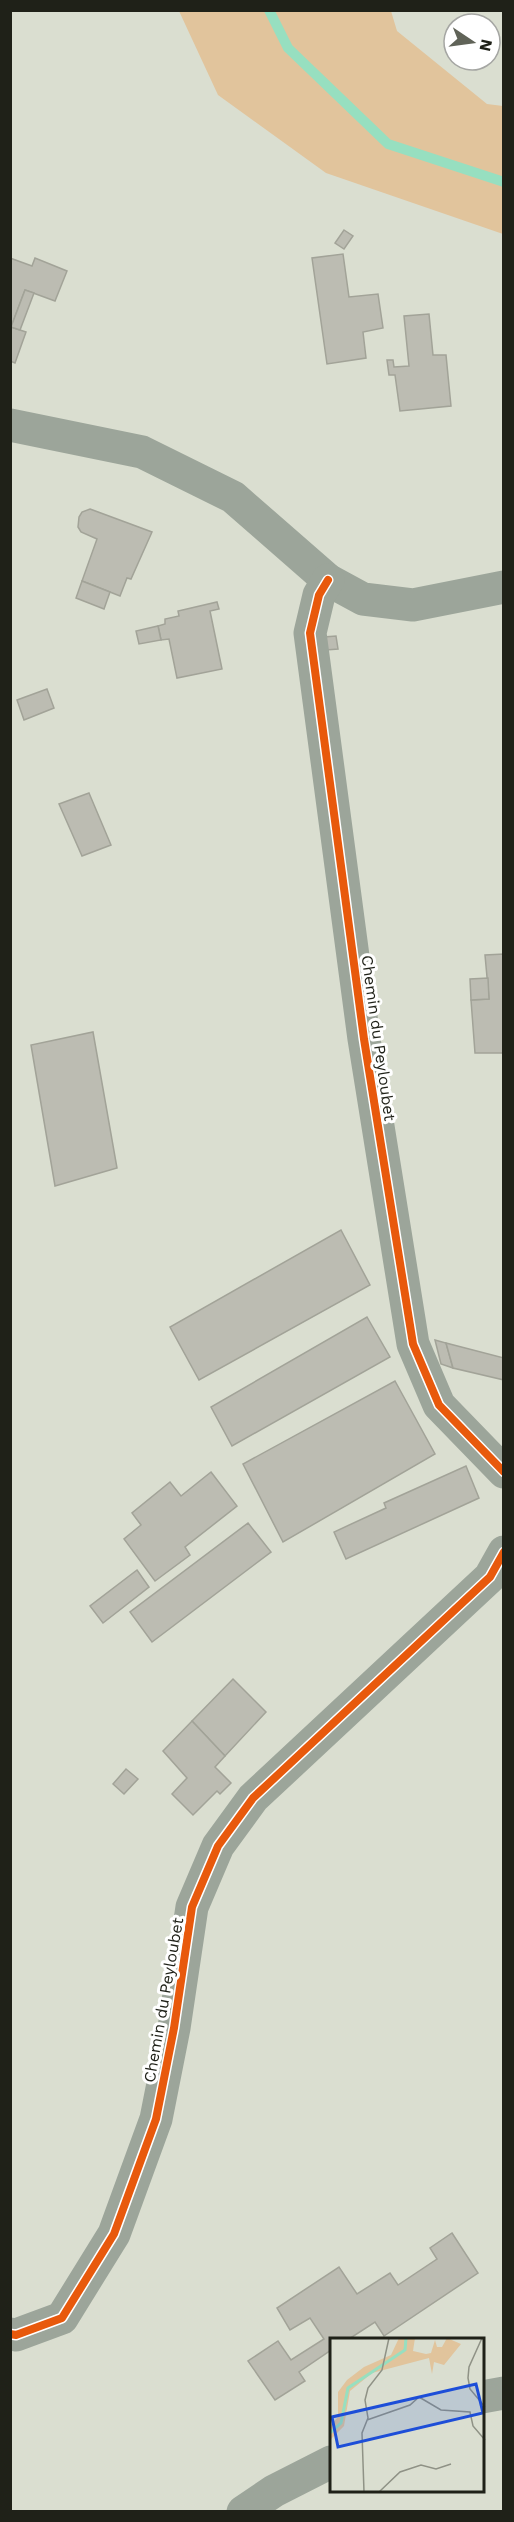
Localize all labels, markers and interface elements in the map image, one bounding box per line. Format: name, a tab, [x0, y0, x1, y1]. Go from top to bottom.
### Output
north arrow	[442, 12, 502, 72]
text: N	[476, 37, 497, 53]
street label: Chemin du Peyloubet	[357, 954, 400, 1122]
street label: Chemin du Peyloubet	[140, 1916, 187, 2084]
inset map	[330, 2338, 484, 2492]

